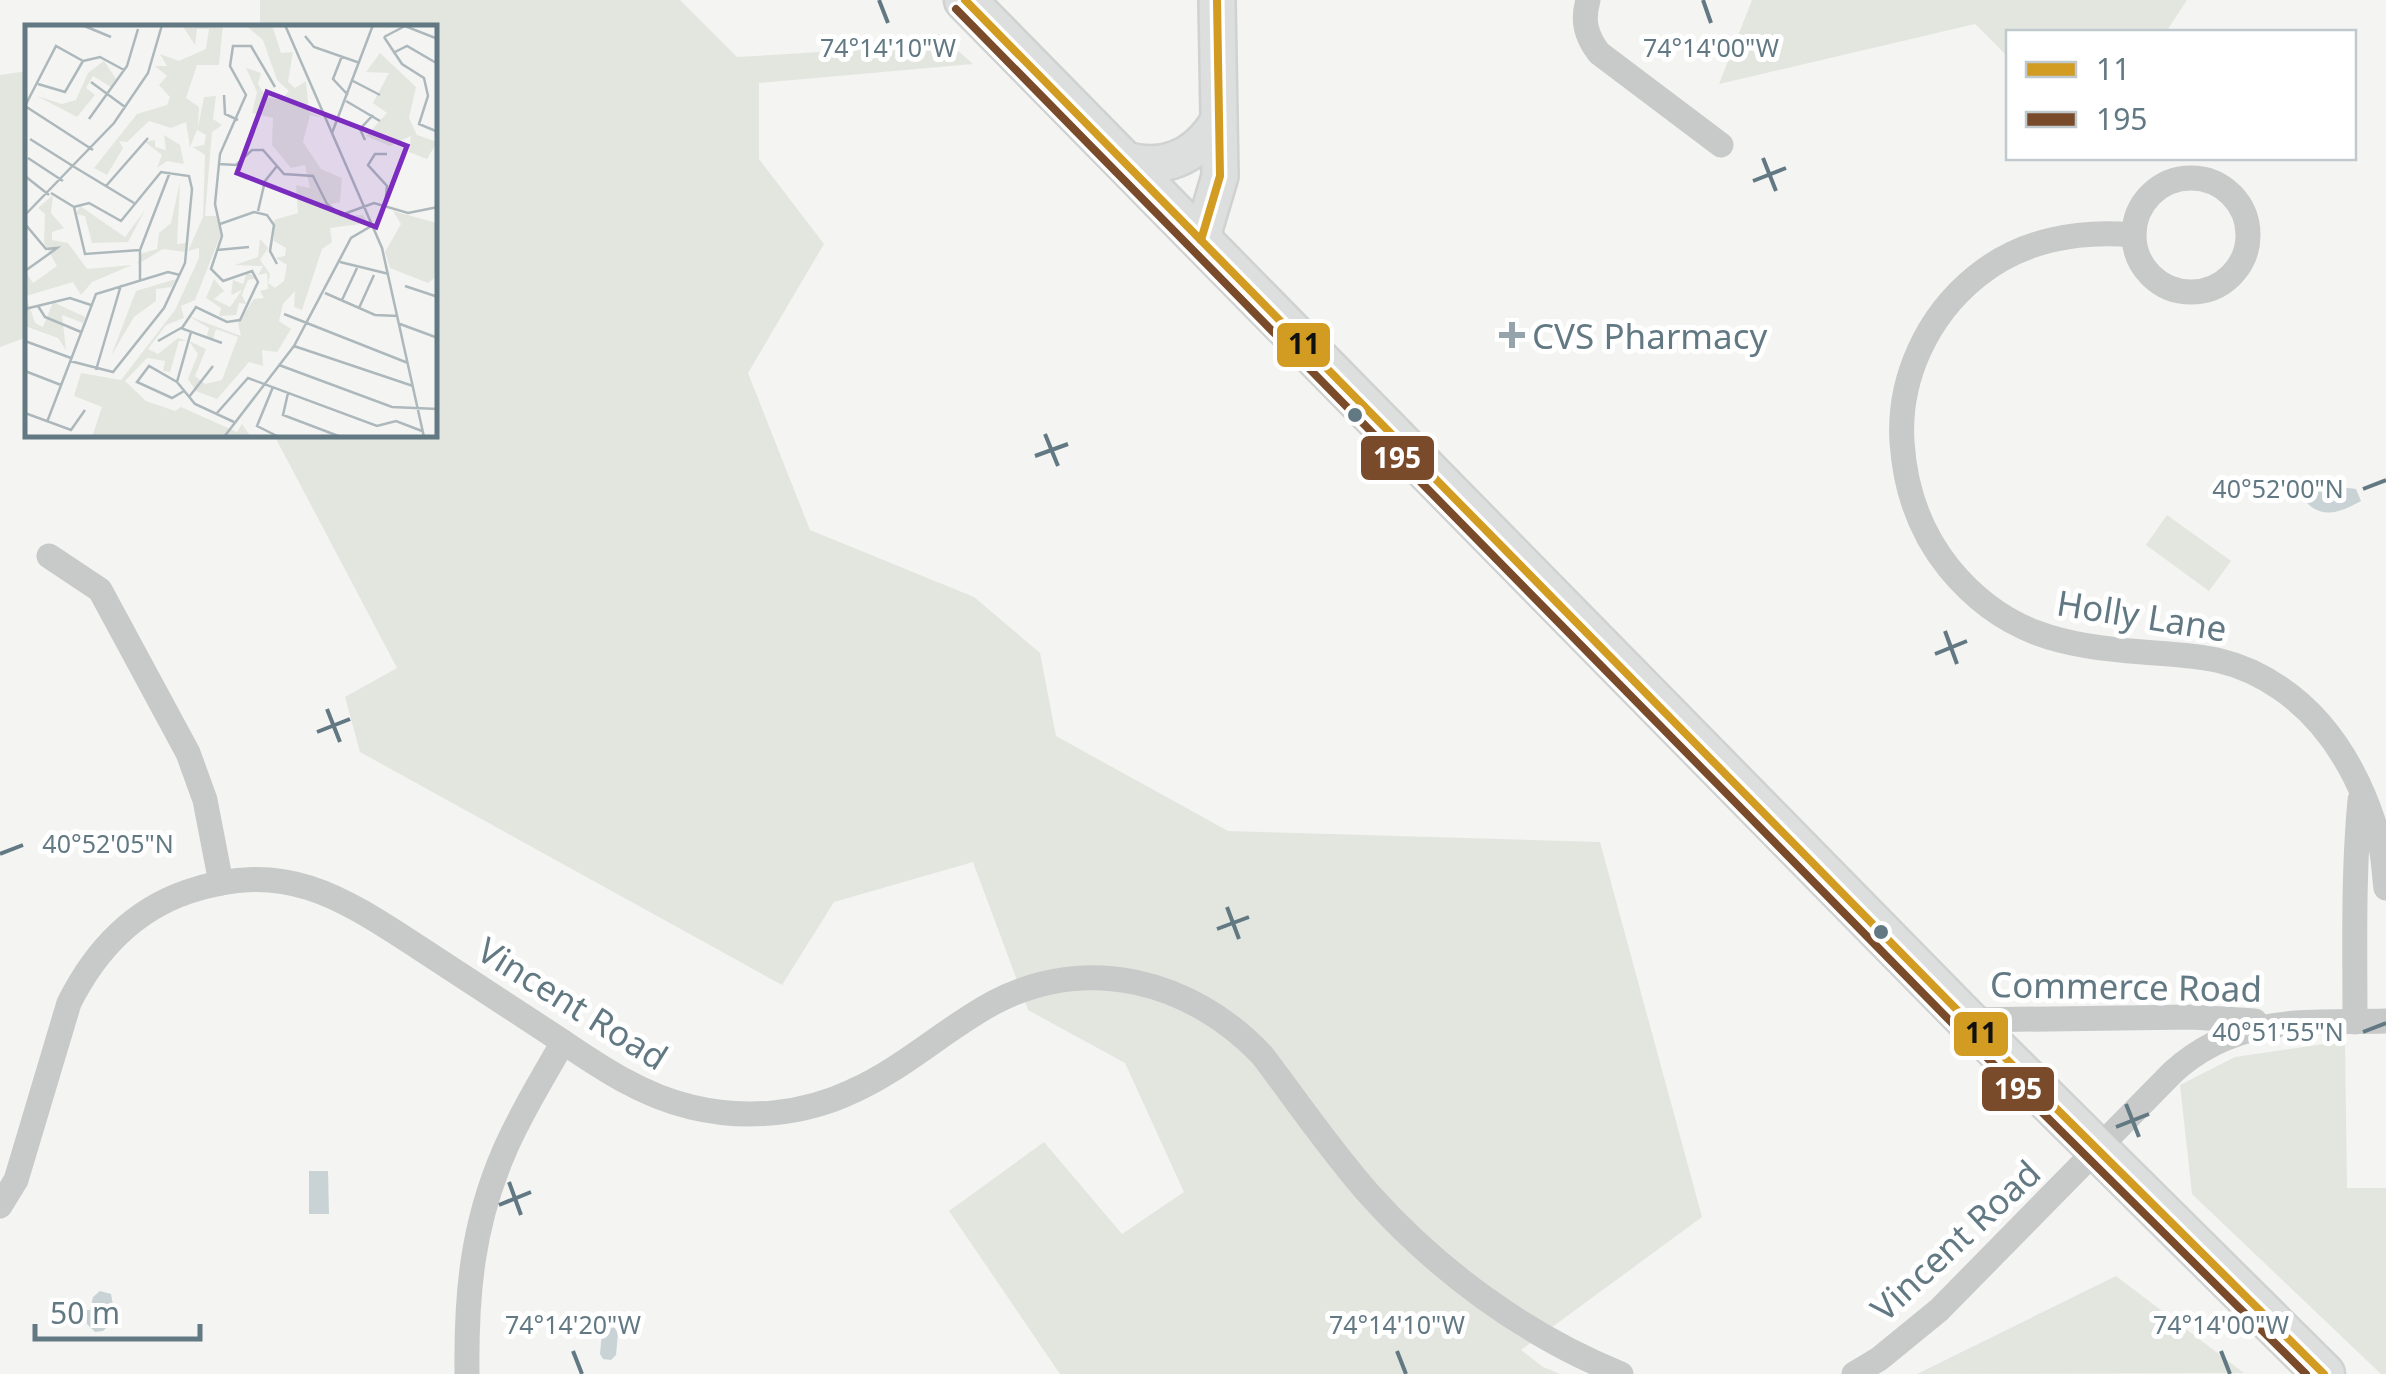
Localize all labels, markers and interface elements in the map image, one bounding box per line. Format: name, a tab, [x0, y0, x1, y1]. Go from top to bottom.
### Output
inset map	[25, 25, 438, 438]
text: 74°14'10"W	[820, 30, 956, 64]
text: 74°14'00"W	[1643, 30, 1779, 64]
legend	[2006, 30, 2356, 160]
text: 11	[2096, 48, 2130, 89]
text: 195	[2096, 98, 2147, 139]
place label: CVS Pharmacy	[1532, 312, 1767, 359]
line badge: 11	[1275, 321, 1332, 369]
text: 11	[1288, 324, 1320, 362]
marker: CVS Pharmacy	[1501, 324, 1523, 346]
unlabelled marker	[1345, 405, 1365, 425]
line badge: 195	[1359, 434, 1436, 482]
text: 195	[1373, 438, 1421, 476]
text: 40°52'00"N	[2212, 471, 2344, 505]
street label: Holly Lane	[2054, 578, 2230, 652]
text: 40°52'05"N	[42, 826, 174, 860]
unlabelled marker	[1871, 922, 1891, 942]
street label: Vincent Road	[469, 926, 677, 1080]
street label: Commerce Road	[1990, 960, 2262, 1012]
line badge: 11	[1952, 1010, 2010, 1058]
text: 11	[1965, 1013, 1997, 1051]
text: 40°51'55"N	[2212, 1014, 2344, 1048]
line badge: 195	[1980, 1065, 2056, 1113]
text: 195	[1994, 1069, 2042, 1107]
street label: Vincent Road	[1860, 1149, 2050, 1331]
scale bar	[35, 1279, 200, 1341]
text: 50 m	[50, 1292, 120, 1333]
text: 74°14'20"W	[505, 1307, 641, 1341]
text: 74°14'10"W	[1329, 1307, 1465, 1341]
text: 74°14'00"W	[2153, 1307, 2289, 1341]

